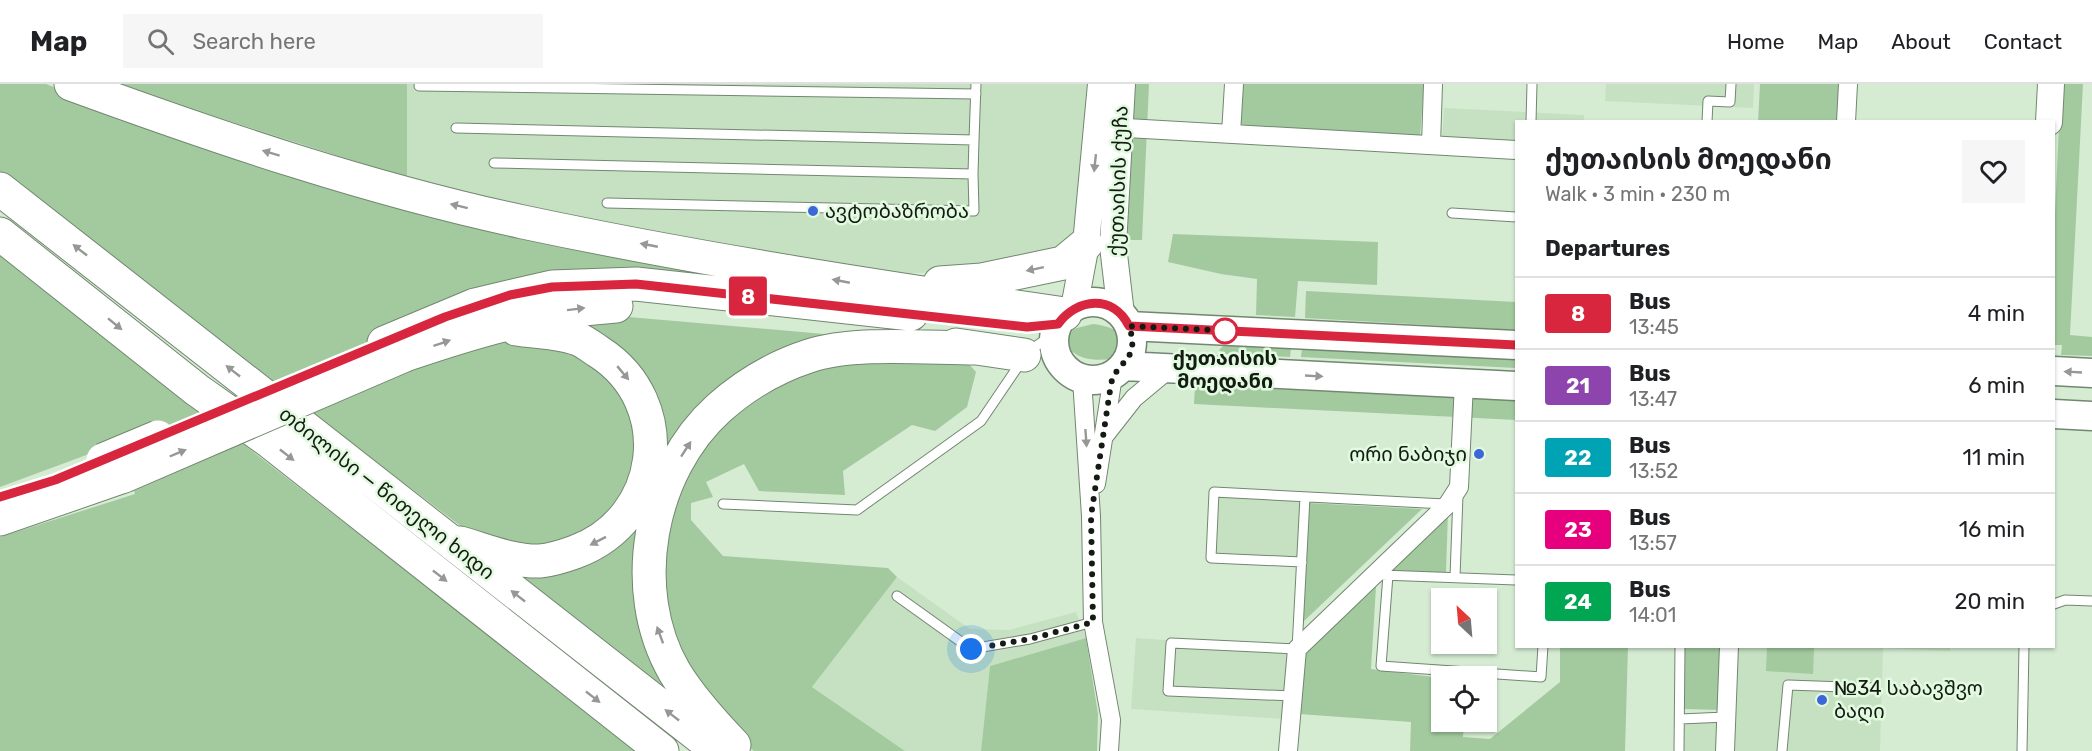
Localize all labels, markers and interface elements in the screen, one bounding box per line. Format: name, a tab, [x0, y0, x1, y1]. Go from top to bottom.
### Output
search box	[123, 14, 543, 68]
text: Map	[30, 25, 87, 58]
icon: search	[144, 25, 177, 58]
text: Search here	[192, 28, 316, 55]
text: Home	[1727, 29, 1784, 54]
text: Map	[1817, 29, 1858, 54]
text: About	[1891, 29, 1951, 54]
text: Contact	[1984, 29, 2062, 54]
street label: ქუთაისის ქუჩა	[1103, 105, 1133, 257]
button: heart	[1962, 140, 2025, 203]
text: ქუთაისის მოედანი	[1545, 143, 1832, 176]
one-way arrow	[262, 148, 280, 157]
one-way arrow	[1090, 154, 1100, 173]
text: Walk · 3 min · 230 m	[1545, 182, 1730, 206]
place label: ავტობაზრობა	[825, 199, 969, 223]
one-way arrow	[449, 200, 468, 210]
marker: ავტობაზრობა	[806, 204, 820, 218]
text: Departures	[1545, 235, 1670, 262]
one-way arrow	[640, 240, 659, 249]
one-way arrow	[72, 243, 88, 256]
one-way arrow	[1025, 265, 1044, 274]
line badge: 8	[728, 276, 768, 316]
one-way arrow	[832, 276, 851, 285]
text: 8	[741, 284, 755, 309]
text: Bus	[1629, 288, 1671, 315]
text: 4 min	[1968, 300, 2025, 327]
text: 8	[1571, 301, 1585, 326]
one-way arrow	[567, 304, 586, 314]
text: 13:45	[1629, 315, 1679, 339]
one-way arrow	[107, 317, 122, 330]
marker: ქუთაისის მოედანი	[1212, 318, 1238, 344]
one-way arrow	[433, 337, 451, 347]
place label: ქუთაისის მოედანი	[1173, 346, 1277, 394]
text: Bus	[1629, 360, 1671, 387]
one-way arrow	[225, 364, 241, 377]
one-way arrow	[616, 365, 629, 380]
one-way arrow	[2063, 368, 2082, 377]
one-way arrow	[1305, 371, 1324, 380]
text: 6 min	[1968, 372, 2025, 399]
text: 21	[1566, 373, 1590, 398]
text: 13:47	[1629, 387, 1677, 411]
street label: თბილისი — წითელი ხიდი	[274, 401, 499, 585]
one-way arrow	[1081, 428, 1091, 447]
text: Bus	[1629, 432, 1671, 459]
one-way arrow	[681, 441, 692, 458]
place label: ორი ნაბიჯი	[1349, 442, 1467, 466]
text: 11 min	[1963, 444, 2025, 471]
text: 22	[1564, 445, 1592, 470]
marker: ორი ნაბიჯი	[1472, 447, 1486, 461]
one-way arrow	[170, 448, 188, 458]
one-way arrow	[279, 448, 294, 460]
text: 13:52	[1629, 459, 1678, 483]
text: Bus	[1629, 504, 1671, 531]
text: 16 min	[1959, 516, 2025, 543]
text: 23	[1564, 517, 1592, 542]
text: 13:57	[1629, 531, 1677, 555]
one-way arrow	[589, 537, 606, 546]
one-way arrow	[432, 569, 447, 581]
text: Bus	[1629, 576, 1671, 603]
north arrow	[1431, 588, 1497, 654]
map controls	[1431, 588, 1497, 732]
text: 20 min	[1955, 588, 2025, 615]
text: 24	[1564, 589, 1592, 614]
one-way arrow	[510, 590, 525, 602]
text: 14:01	[1629, 603, 1676, 627]
one-way arrow	[654, 626, 664, 644]
your location	[956, 634, 986, 664]
button: locate	[1431, 666, 1497, 732]
place label: №34 საბავშვო ბაღი	[1834, 676, 1983, 724]
one-way arrow	[585, 690, 600, 702]
marker: №34 საბავშვო ბაღი	[1815, 693, 1829, 707]
one-way arrow	[664, 710, 679, 722]

